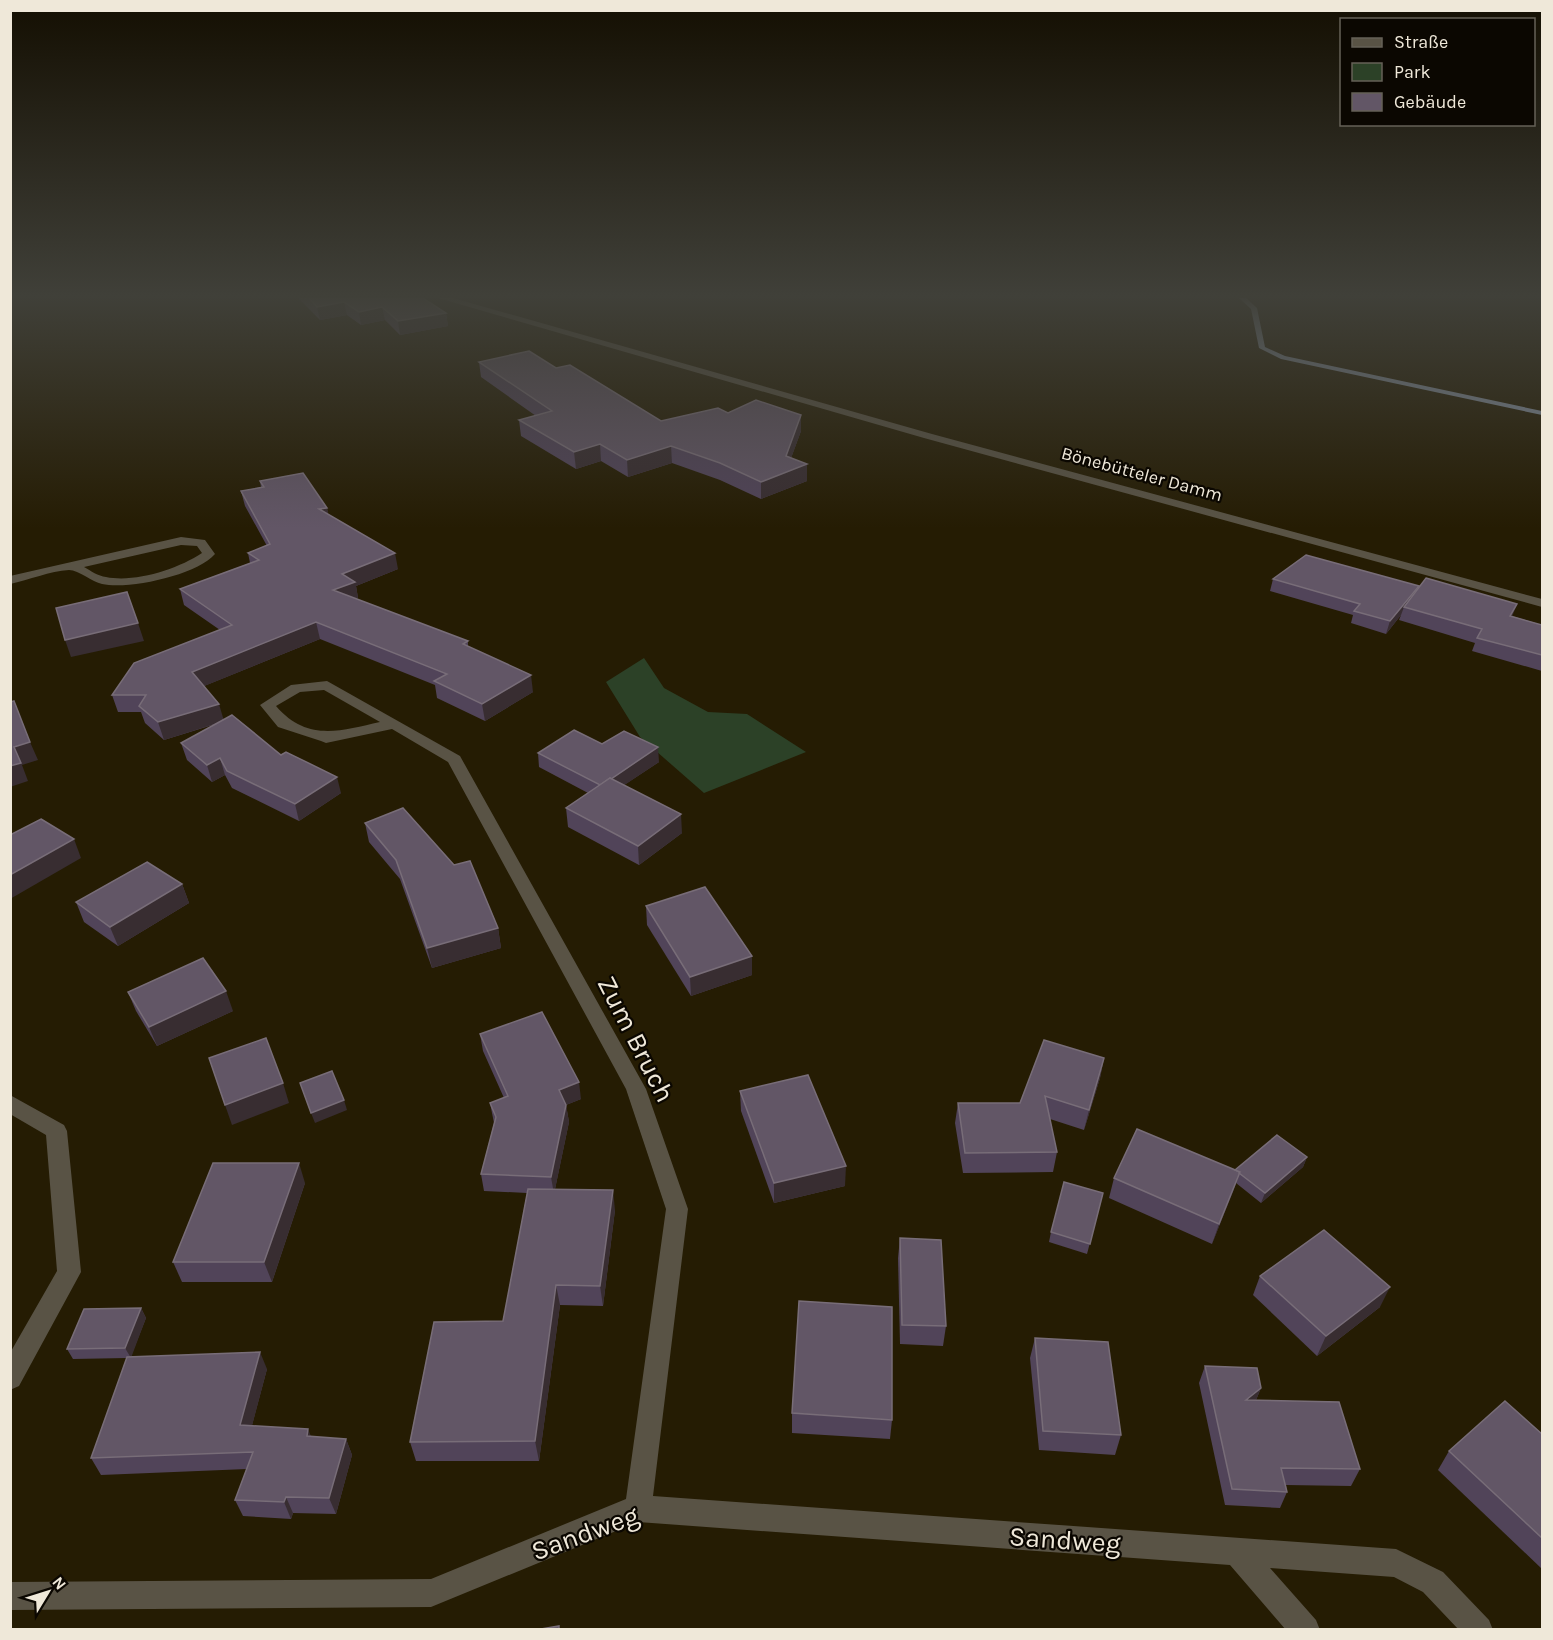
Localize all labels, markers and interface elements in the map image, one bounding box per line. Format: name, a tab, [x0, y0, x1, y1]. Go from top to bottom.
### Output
legend	[1340, 18, 1535, 126]
text: Straße	[1394, 31, 1448, 53]
text: Park	[1394, 61, 1431, 83]
text: Gebäude	[1394, 91, 1466, 113]
street label: Bönebütteler Damm	[1059, 442, 1225, 506]
street label: Zum Bruch	[591, 971, 681, 1107]
street label: Sandweg	[527, 1499, 643, 1567]
street label: Sandweg	[1008, 1520, 1122, 1560]
north arrow	[18, 1562, 78, 1622]
text: N	[48, 1573, 70, 1593]

